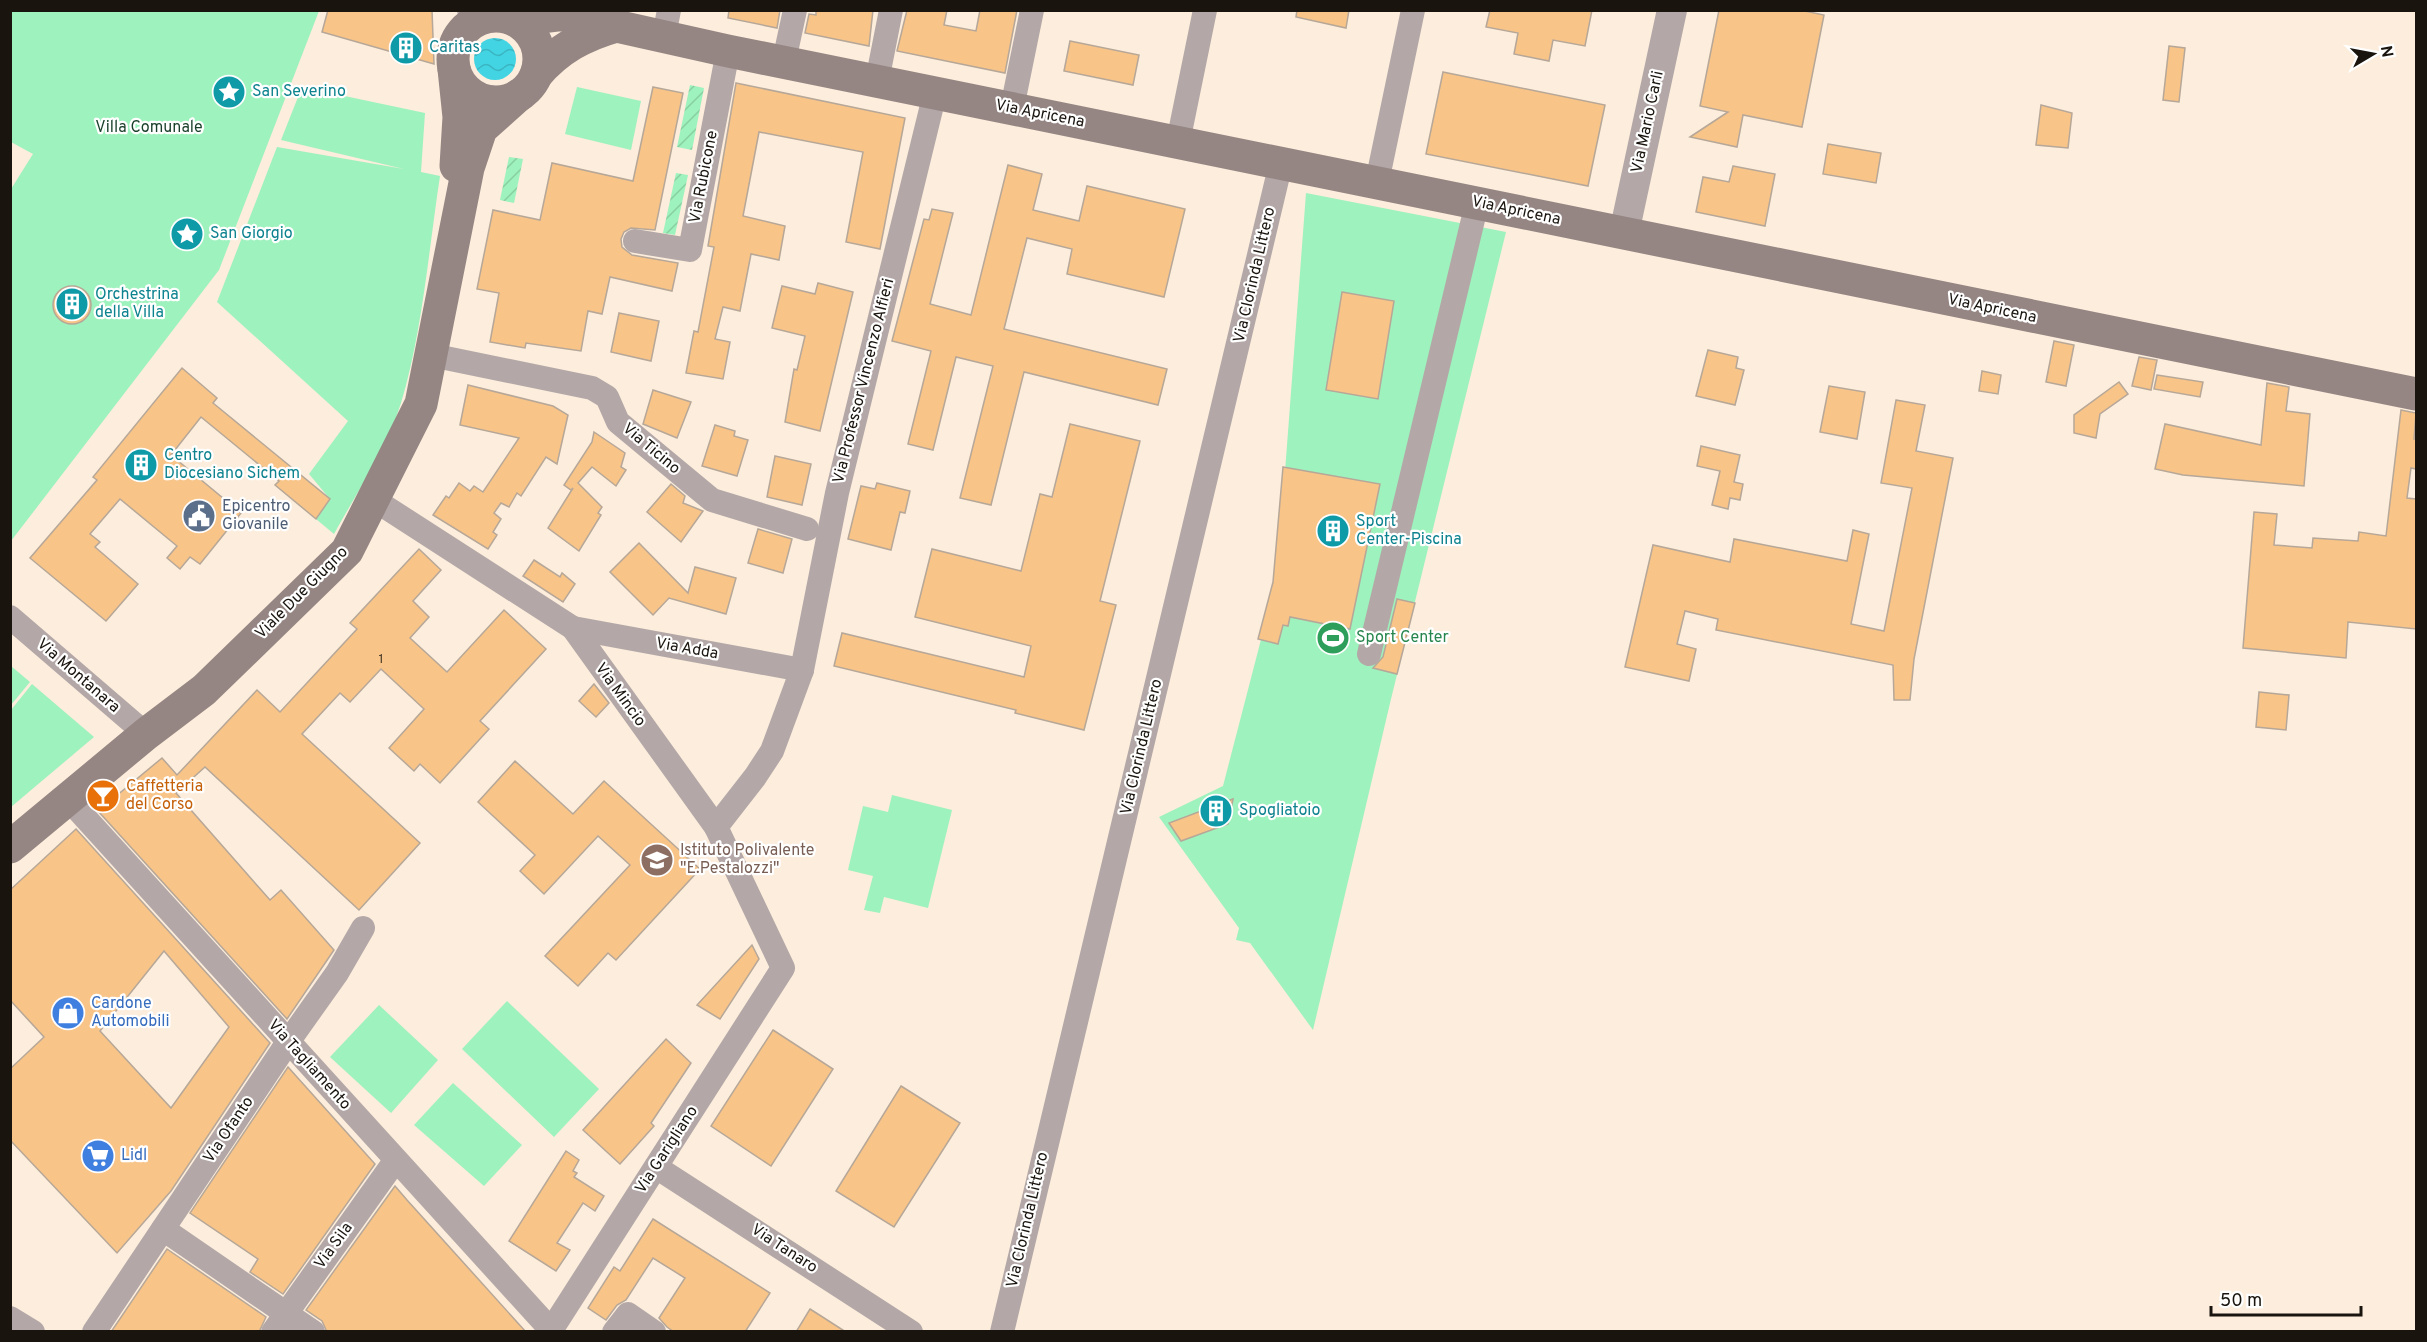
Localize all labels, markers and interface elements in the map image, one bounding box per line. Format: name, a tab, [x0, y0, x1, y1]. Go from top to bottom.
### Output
north arrow	[2343, 24, 2403, 84]
building icon: Caritas	[388, 30, 424, 66]
place label: Caritas	[429, 38, 480, 58]
text: N	[2375, 44, 2397, 59]
street label: Via Mario Carli	[1627, 69, 1669, 175]
place icon: San Severino	[211, 74, 247, 110]
place label: San Severino	[252, 82, 346, 102]
street label: Via Apricena	[994, 96, 1086, 132]
park label: Villa Comunale	[95, 118, 203, 138]
street label: Via Rubicone	[685, 129, 723, 225]
street label: Via Apricena	[1470, 192, 1562, 230]
street label: Via Clorinda Littero	[1230, 205, 1280, 345]
place icon: San Giorgio	[169, 216, 205, 252]
place label: San Giorgio	[210, 224, 293, 244]
street label: Via Professor Vincenzo Alfieri	[829, 276, 899, 486]
place label: Orchestrina della Villa	[95, 285, 179, 323]
building icon: Orchestrina della Villa	[54, 286, 90, 322]
street label: Via Apricena	[1946, 290, 2038, 328]
street label: Via Ticino	[618, 419, 684, 479]
place label: Centro Diocesiano Sichem	[164, 446, 300, 484]
building icon: Centro Diocesiano Sichem	[123, 447, 159, 483]
place label: Epicentro Giovanile	[222, 497, 291, 535]
public building icon: Epicentro Giovanile	[181, 498, 217, 534]
place label: Sport Center-Piscina	[1356, 512, 1462, 550]
building icon: Sport Center-Piscina	[1315, 513, 1351, 549]
street label: Viale Due Giugno	[251, 542, 353, 644]
sports icon: Sport Center	[1315, 620, 1351, 656]
place label: Sport Center	[1356, 628, 1449, 648]
street label: Via Montanara	[32, 634, 124, 718]
street label: Via Adda	[654, 634, 720, 664]
house number: 1	[378, 651, 384, 668]
street label: Via Mincio	[590, 659, 650, 731]
street label: Via Clorinda Littero	[1117, 677, 1167, 817]
place label: Caffetteria del Corso	[126, 777, 203, 815]
bar icon: Caffetteria del Corso	[85, 778, 121, 814]
building icon: Spogliatoio	[1198, 793, 1234, 829]
place label: Spogliatoio	[1239, 801, 1320, 821]
place label: Istituto Polivalente "E.Pestalozzi"	[680, 841, 814, 879]
school or university icon: Istituto Polivalente "E.Pestalozzi"	[639, 842, 675, 878]
place label: Cardone Automobili	[91, 994, 170, 1032]
shop icon: Cardone Automobili	[50, 995, 86, 1031]
street label: Via Tagliamento	[263, 1016, 355, 1114]
street label: Via Ofanto	[200, 1093, 259, 1167]
street label: Via Garigliano	[631, 1102, 703, 1198]
supermarket icon: Lidl	[80, 1138, 116, 1174]
place label: Lidl	[121, 1146, 147, 1166]
street label: Via Clorinda Littero	[1003, 1150, 1053, 1290]
street label: Via Sila	[310, 1219, 358, 1273]
street label: Via Tanaro	[747, 1220, 821, 1278]
scale bar	[2211, 1279, 2361, 1317]
text: 50 m	[2220, 1290, 2262, 1313]

